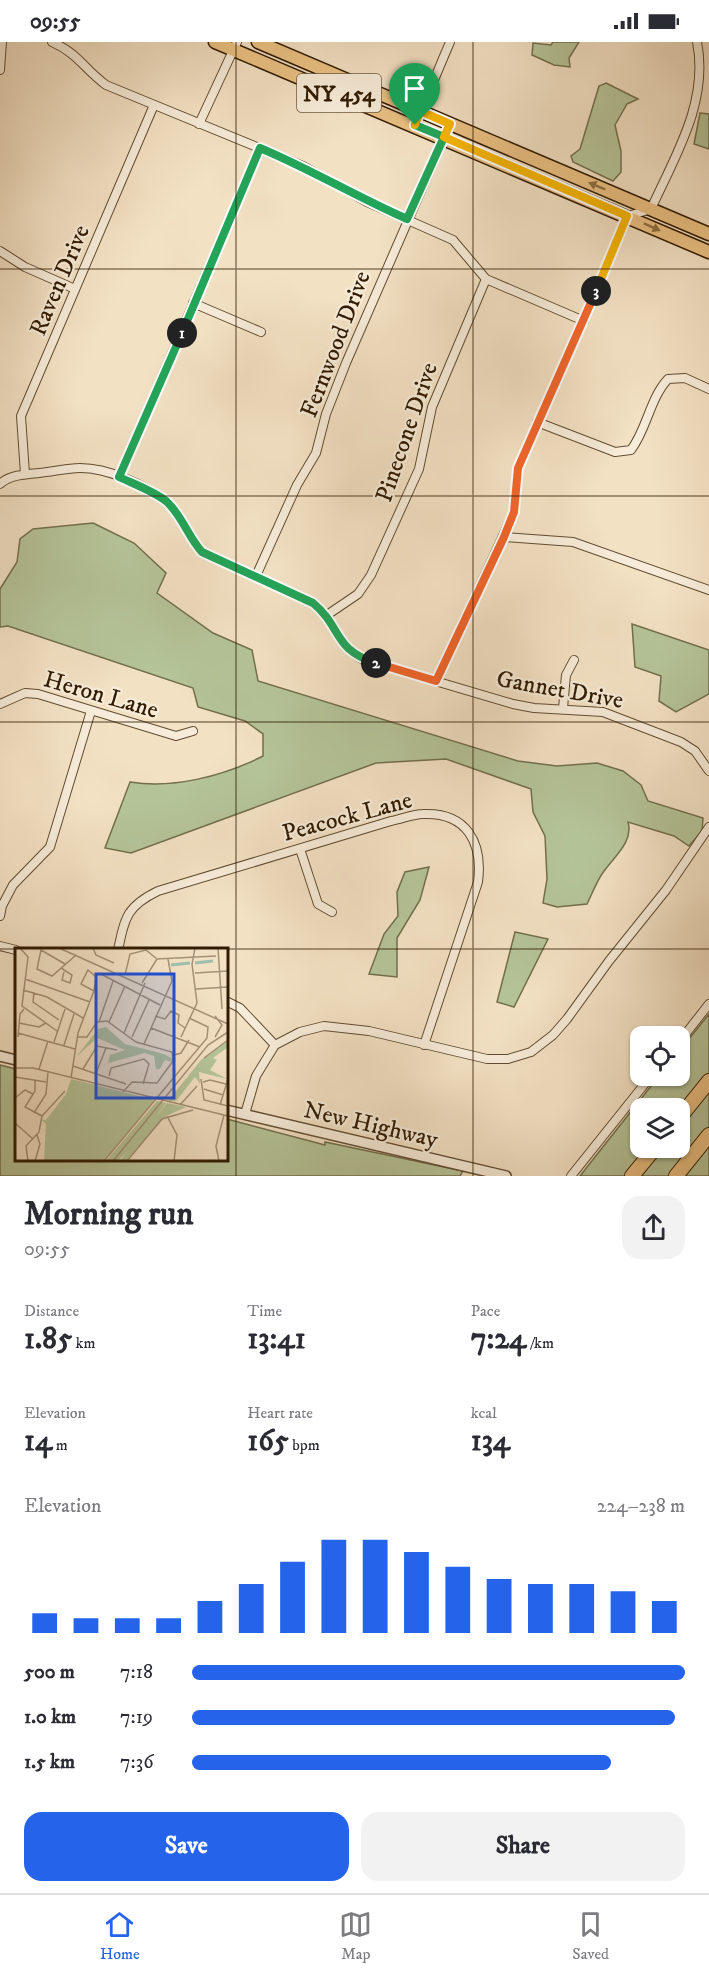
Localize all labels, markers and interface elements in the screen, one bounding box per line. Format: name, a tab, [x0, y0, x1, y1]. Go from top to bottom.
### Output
text: 09:55	[30, 8, 80, 35]
pin	[389, 63, 440, 125]
icon: arrive	[398, 72, 431, 105]
road number: NY 454	[297, 74, 381, 112]
one-way arrow	[588, 181, 606, 191]
street label: Raven Drive	[23, 220, 97, 340]
one-way arrow	[644, 222, 662, 232]
street label: Fernwood Drive	[294, 267, 378, 422]
pin: 3	[581, 276, 611, 306]
text: 3	[593, 281, 599, 301]
pin: 1	[167, 318, 197, 348]
text: 1	[179, 323, 185, 343]
street label: Pinecone Drive	[369, 359, 445, 506]
pin: 2	[361, 648, 391, 678]
text: 2	[372, 653, 380, 673]
street label: Heron Lane	[40, 664, 162, 726]
street label: Gannet Drive	[494, 664, 626, 716]
street label: Peacock Lane	[279, 785, 415, 849]
inset map	[15, 948, 228, 1161]
map controls	[630, 1026, 690, 1158]
button: locate	[630, 1026, 690, 1086]
street label: New Highway	[301, 1095, 441, 1155]
button: layers	[630, 1098, 690, 1158]
text: Morning run	[24, 1194, 193, 1235]
button: share	[622, 1196, 685, 1259]
text: 09:55	[24, 1237, 70, 1262]
text: Distance	[24, 1301, 79, 1321]
text: Time	[247, 1301, 282, 1321]
text: Pace	[471, 1301, 500, 1321]
text: 1.85	[24, 1321, 72, 1358]
text: 13:41	[247, 1321, 306, 1358]
text: 7:24	[471, 1321, 526, 1358]
text: km	[72, 1333, 95, 1353]
text: /km	[526, 1333, 554, 1353]
text: Elevation	[24, 1403, 86, 1423]
text: Heart rate	[247, 1403, 313, 1423]
text: kcal	[471, 1403, 497, 1423]
text: 14	[24, 1423, 52, 1460]
text: 165	[247, 1423, 289, 1460]
text: 134	[471, 1423, 510, 1460]
text: m	[52, 1435, 68, 1455]
text: bpm	[289, 1435, 320, 1455]
text: Elevation	[24, 1494, 101, 1519]
text: 224–238 m	[597, 1494, 685, 1519]
text: 500 m	[24, 1660, 75, 1685]
text: 7:18	[120, 1660, 153, 1685]
text: 1.0 km	[24, 1705, 76, 1730]
text: 7:19	[120, 1705, 153, 1730]
text: 1.5 km	[24, 1750, 75, 1775]
text: 7:36	[120, 1750, 154, 1775]
button: Save	[24, 1812, 349, 1881]
button: Share	[361, 1812, 685, 1881]
tab: Home	[100, 1908, 140, 1964]
tab: Map	[339, 1908, 372, 1964]
tab: Saved	[572, 1908, 609, 1964]

